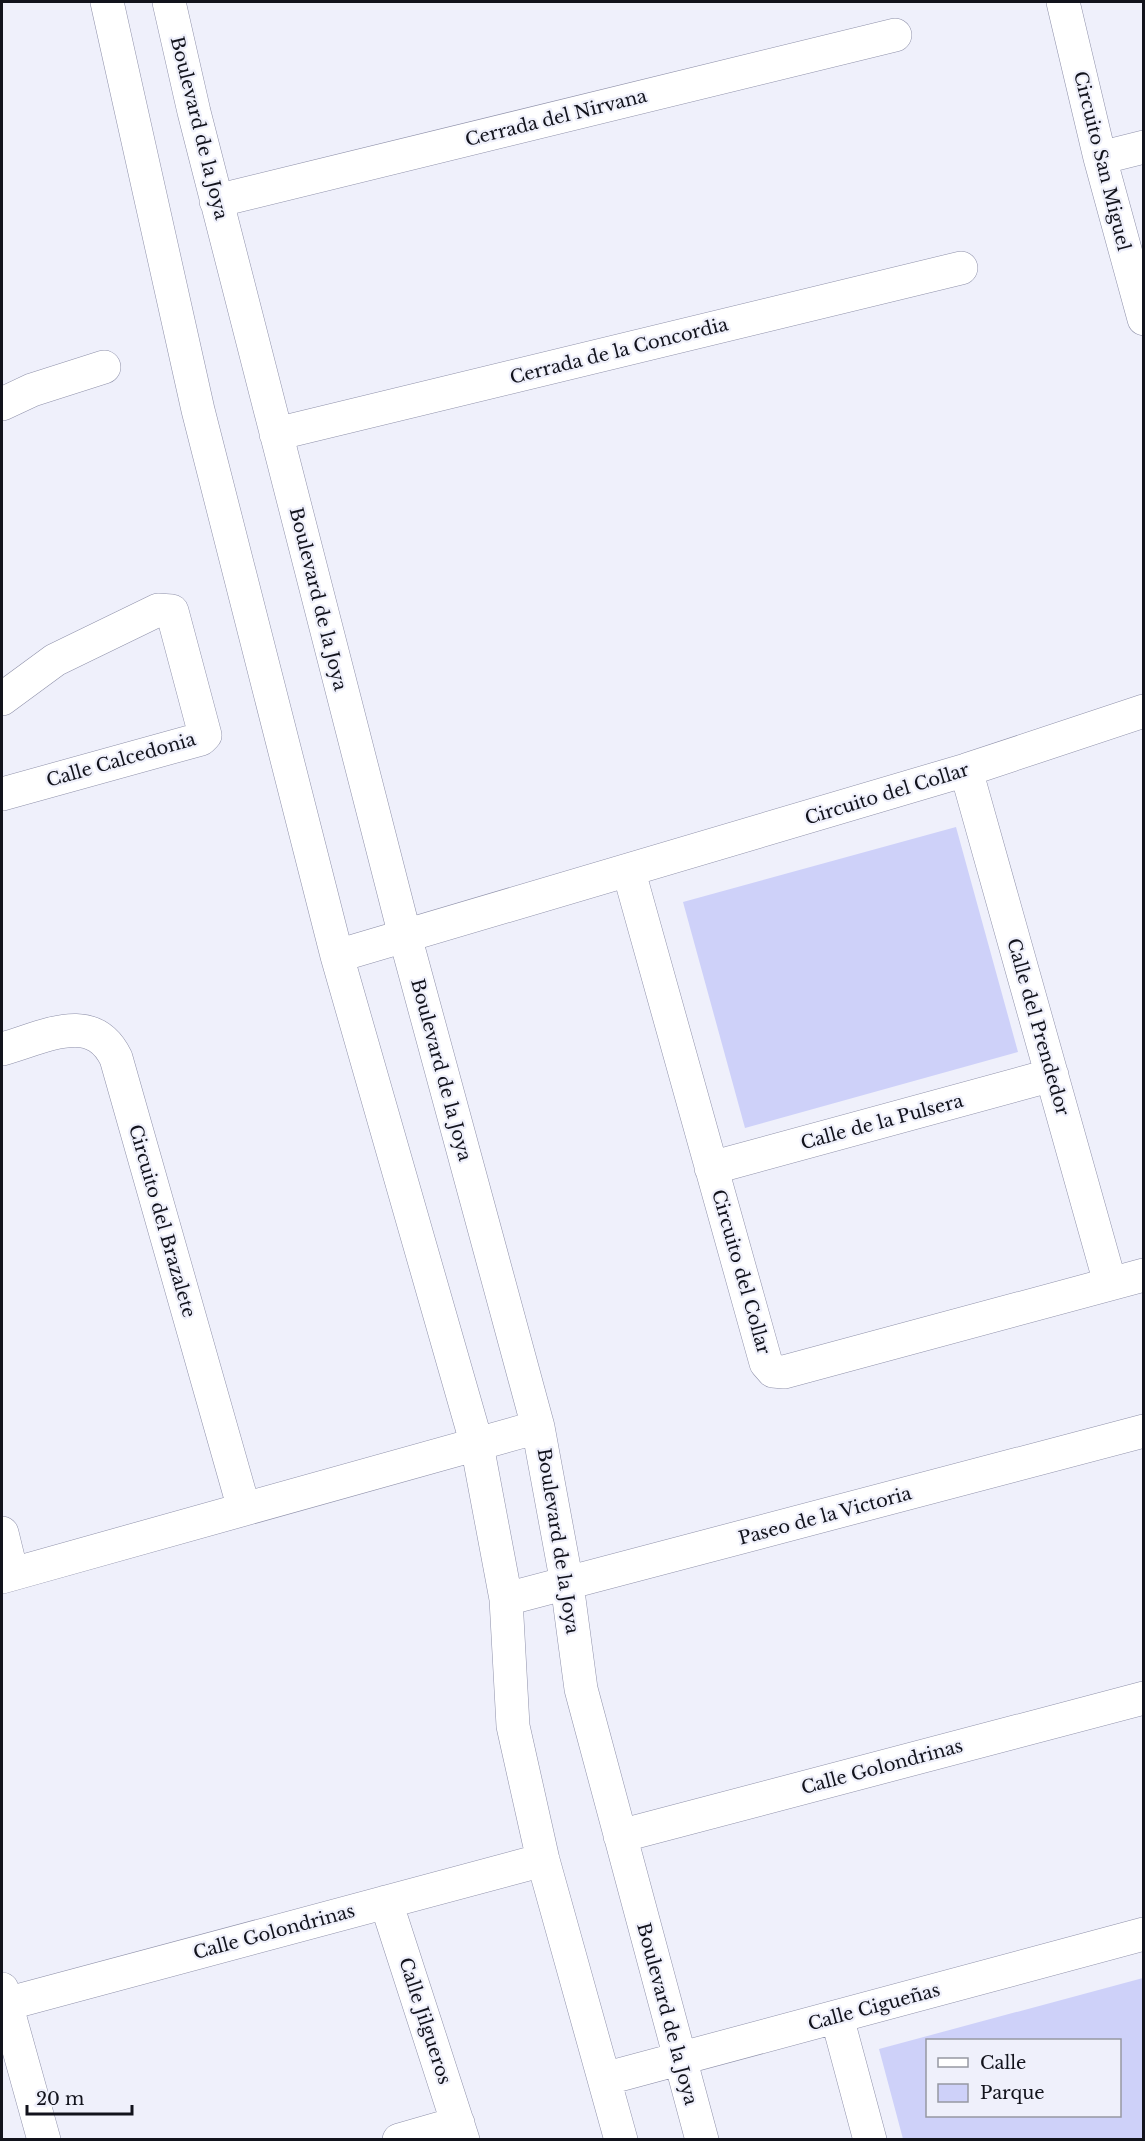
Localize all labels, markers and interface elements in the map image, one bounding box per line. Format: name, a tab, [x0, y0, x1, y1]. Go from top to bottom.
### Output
street label: Boulevard de la Joya	[166, 34, 232, 222]
street label: Circuito San Miguel	[1069, 69, 1135, 253]
street label: Cerrada del Nirvana	[463, 85, 649, 151]
street label: Cerrada de la Concordia	[508, 313, 730, 389]
street label: Boulevard de la Joya	[285, 505, 351, 693]
street label: Calle Calcedonia	[44, 728, 198, 792]
street label: Circuito del Collar	[802, 758, 972, 829]
street label: Calle del Prendedor	[1002, 936, 1074, 1119]
street label: Boulevard de la Joya	[406, 976, 476, 1164]
street label: Calle de la Pulsera	[798, 1090, 966, 1154]
street label: Circuito del Brazalete	[124, 1122, 200, 1320]
street label: Circuito del Collar	[707, 1187, 775, 1357]
street label: Boulevard de la Joya	[532, 1447, 584, 1635]
street label: Paseo de la Victoria	[736, 1482, 914, 1550]
street label: Calle Golondrinas	[799, 1735, 965, 1799]
street label: Calle Golondrinas	[191, 1900, 357, 1964]
street label: Boulevard de la Joya	[632, 1920, 702, 2108]
street label: Calle Jilgueros	[394, 1955, 456, 2087]
street label: Calle Cigueñas	[806, 1979, 942, 2035]
legend	[926, 2039, 1121, 2117]
text: Calle	[980, 2052, 1026, 2074]
scale bar	[27, 2078, 132, 2116]
text: Parque	[980, 2082, 1045, 2104]
text: 20 m	[36, 2088, 84, 2110]

